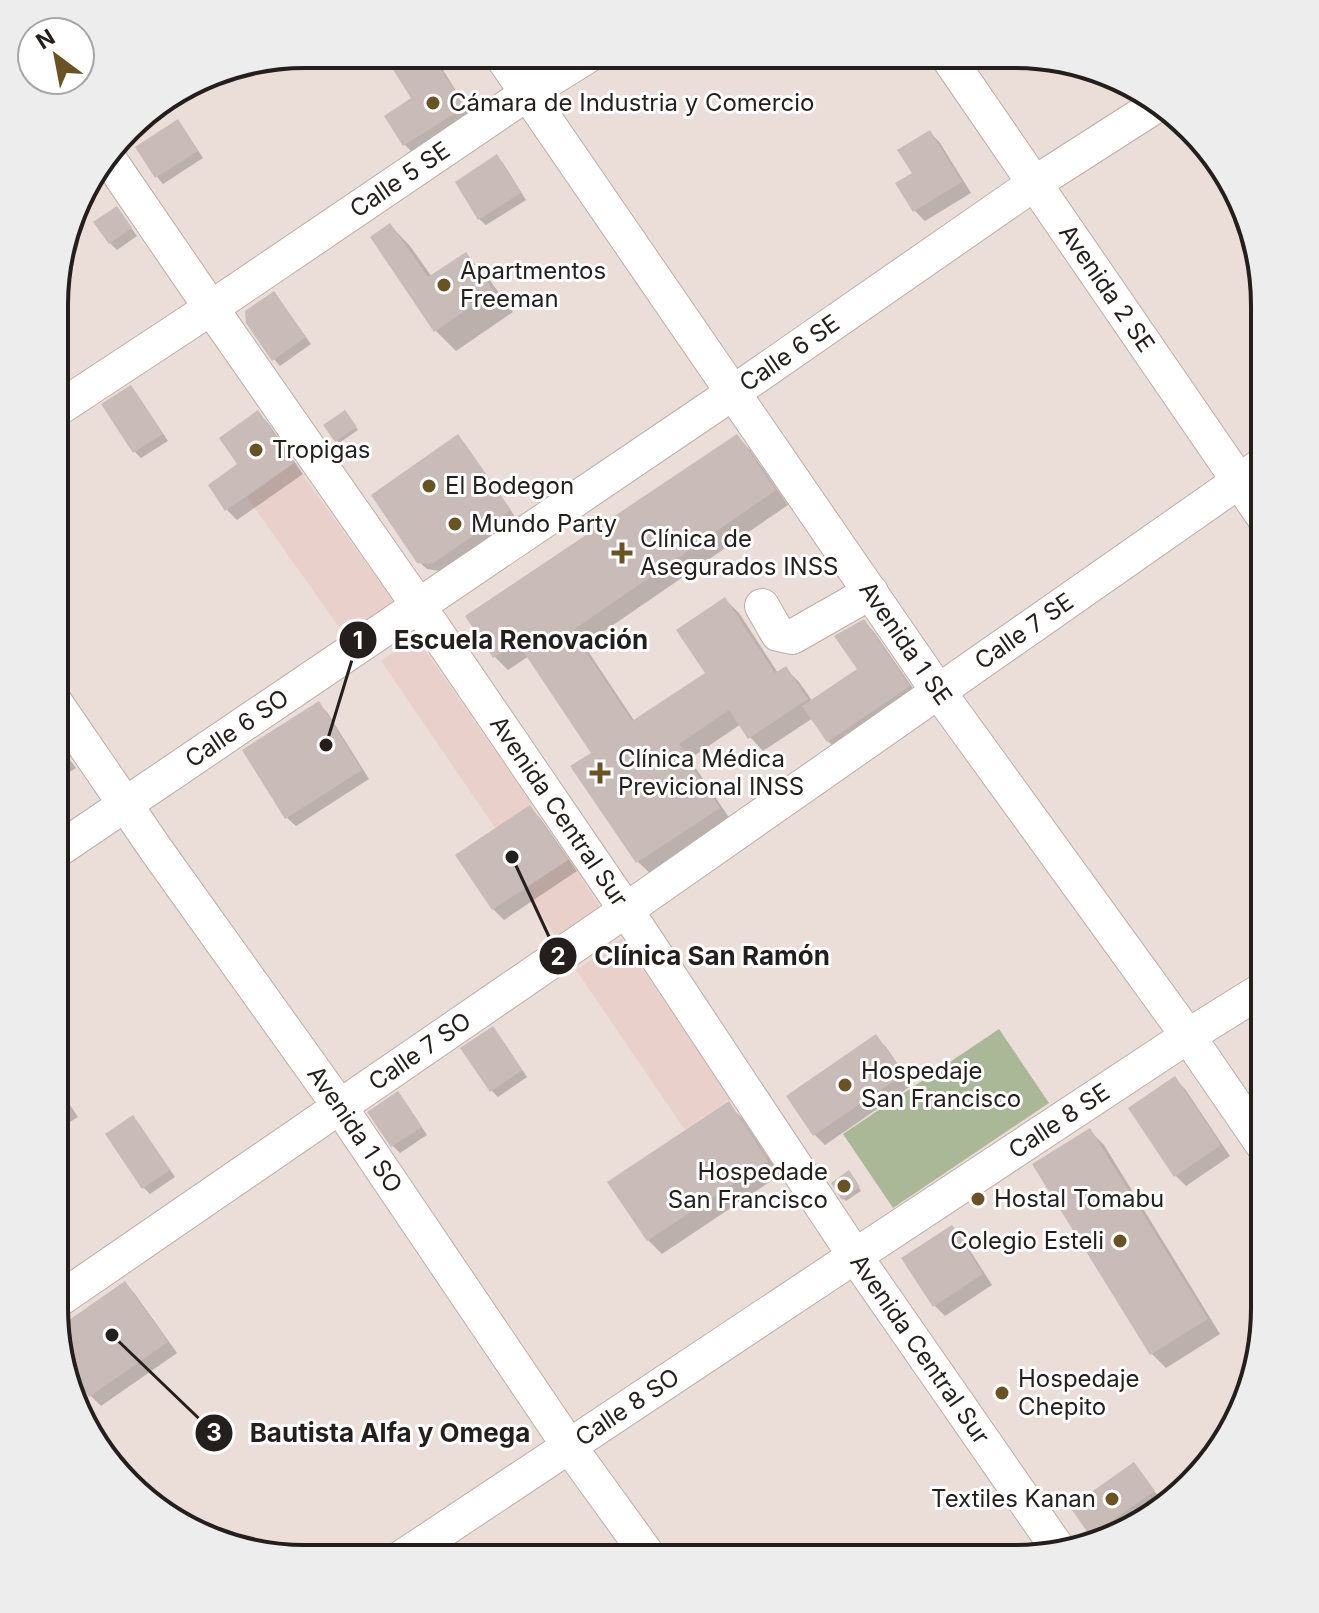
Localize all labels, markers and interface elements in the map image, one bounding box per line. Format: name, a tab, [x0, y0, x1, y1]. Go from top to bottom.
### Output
north arrow	[16, 16, 96, 96]
text: N	[31, 24, 59, 55]
place label: Cámara de Industria y Comercio	[449, 88, 814, 117]
marker: Cámara de Industria y Comercio	[424, 94, 442, 112]
street label: Calle 5 SE	[344, 135, 455, 224]
street label: Avenida 2 SE	[1053, 219, 1161, 357]
place label: Apartmentos Freeman	[460, 256, 606, 313]
marker: Apartmentos Freeman	[435, 276, 453, 294]
street label: Calle 6 SE	[734, 308, 845, 398]
place label: Tropigas	[272, 435, 371, 464]
marker: Tropigas	[247, 441, 265, 459]
place label: El Bodegon	[445, 471, 574, 500]
marker: El Bodegon	[420, 477, 438, 495]
place label: Mundo Party	[471, 509, 617, 538]
marker: Mundo Party	[446, 515, 464, 533]
place label: Clínica de Asegurados INSS	[640, 524, 838, 581]
marker: Clínica de Asegurados INSS	[611, 542, 633, 564]
street label: Avenida 1 SE	[853, 576, 958, 711]
street label: Calle 7 SE	[969, 587, 1079, 675]
callout: Escuela Renovación	[338, 615, 664, 665]
text: Escuela Renovación	[394, 624, 648, 655]
text: 1	[353, 626, 363, 655]
street label: Calle 6 SO	[180, 683, 294, 774]
street label: Avenida Central Sur	[484, 710, 634, 912]
place label: Clínica Médica Previcional INSS	[618, 744, 804, 801]
marker: Clínica Médica Previcional INSS	[589, 762, 611, 784]
callout: Clínica San Ramón	[538, 931, 846, 981]
text: Clínica San Ramón	[594, 940, 830, 971]
text: 2	[550, 942, 566, 971]
street label: Calle 7 SO	[363, 1006, 476, 1096]
place label: Hospedaje San Francisco	[861, 1056, 1021, 1113]
street label: Avenida 1 SO	[301, 1060, 409, 1198]
marker: Hospedaje San Francisco	[836, 1076, 854, 1094]
street label: Calle 8 SE	[1003, 1077, 1115, 1164]
place label: Hospedade San Francisco	[668, 1157, 828, 1214]
marker: Hospedade San Francisco	[835, 1177, 853, 1195]
place label: Hostal Tomabu	[994, 1184, 1164, 1213]
marker: Hostal Tomabu	[969, 1190, 987, 1208]
place label: Colegio Esteli	[950, 1226, 1104, 1255]
marker: Colegio Esteli	[1111, 1232, 1129, 1250]
street label: Avenida Central Sur	[844, 1249, 996, 1450]
street label: Calle 8 SO	[570, 1362, 685, 1452]
place label: Hospedaje Chepito	[1018, 1364, 1140, 1421]
marker: Hospedaje Chepito	[993, 1384, 1011, 1402]
callout: Bautista Alfa y Omega	[194, 1408, 547, 1458]
text: Bautista Alfa y Omega	[250, 1417, 530, 1448]
text: 3	[206, 1418, 222, 1447]
place label: Textiles Kanan	[931, 1484, 1096, 1513]
marker: Textiles Kanan	[1103, 1490, 1121, 1508]

